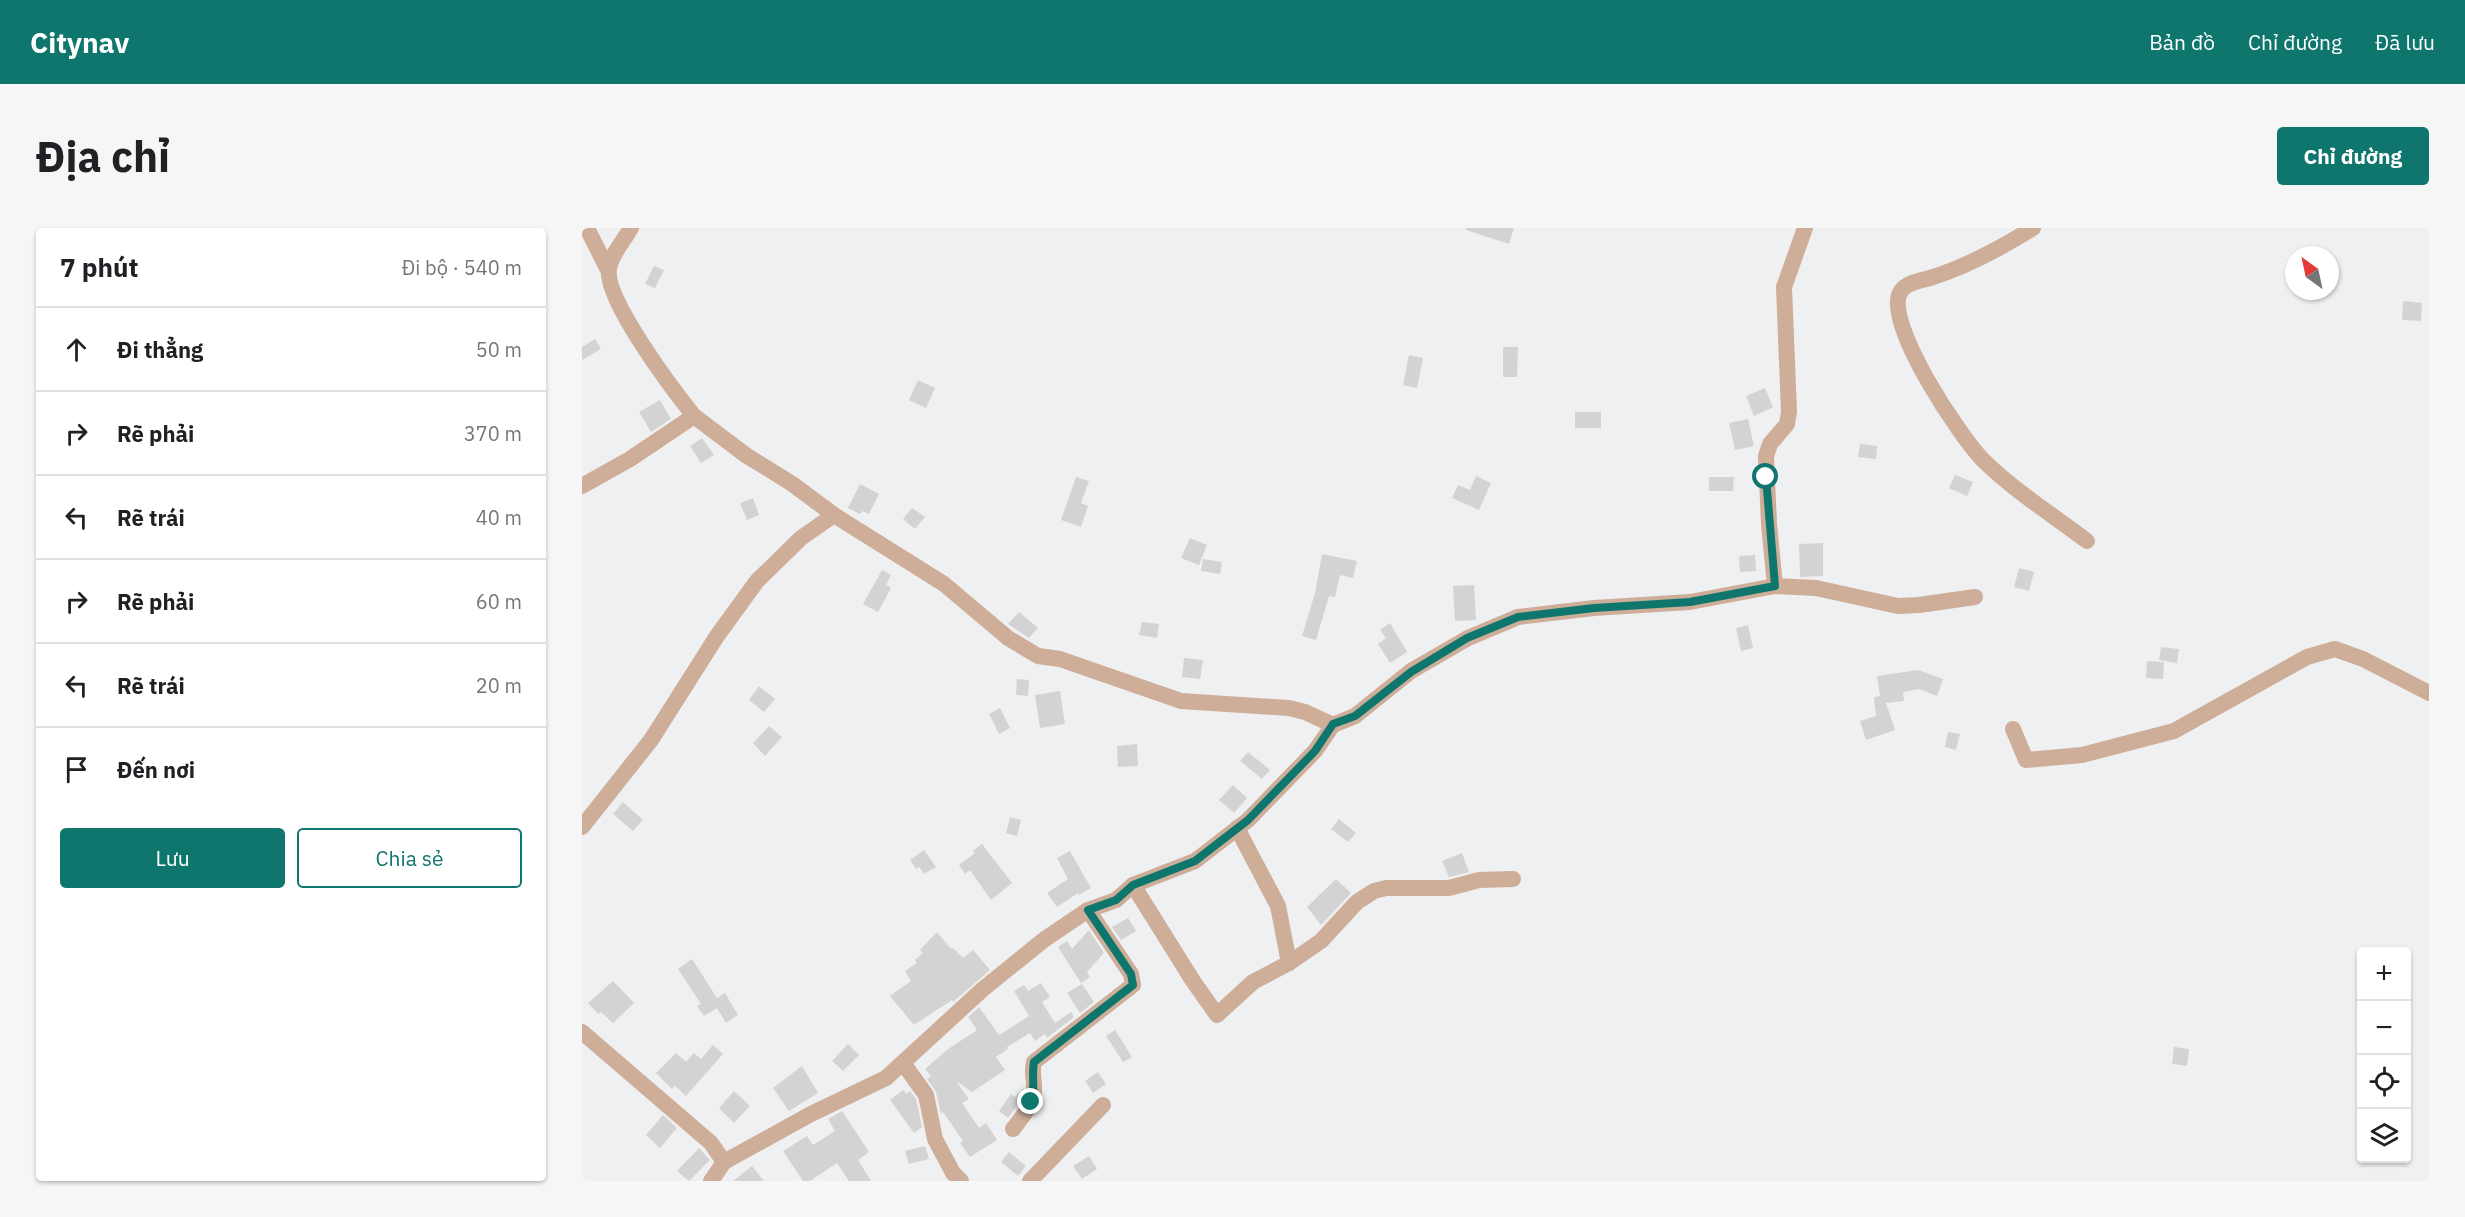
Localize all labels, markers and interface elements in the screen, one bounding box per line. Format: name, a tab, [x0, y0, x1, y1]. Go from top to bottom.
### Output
text: Citynav	[30, 24, 129, 61]
text: Bản đồ	[2149, 28, 2215, 56]
text: Chỉ đường	[2248, 28, 2342, 56]
text: Đã lưu	[2375, 28, 2435, 56]
button: Chỉ đường	[2277, 127, 2429, 185]
text: Địa chỉ	[36, 129, 170, 184]
north arrow	[2285, 246, 2339, 300]
text: 7 phút	[60, 250, 139, 284]
text: Đi bộ · 540 m	[402, 254, 522, 281]
icon: ahead	[60, 333, 93, 366]
text: Đi thẳng	[117, 335, 203, 364]
text: 50 m	[476, 336, 522, 363]
icon: right	[60, 417, 93, 450]
text: Rẽ phải	[117, 419, 194, 448]
text: 370 m	[464, 420, 522, 447]
route start	[1752, 463, 1778, 489]
icon: left	[60, 501, 93, 534]
text: Rẽ trái	[117, 503, 185, 532]
text: 40 m	[476, 504, 522, 531]
icon: right	[60, 585, 93, 618]
text: Rẽ phải	[117, 587, 194, 616]
text: 60 m	[476, 588, 522, 615]
icon: left	[60, 669, 93, 702]
text: Rẽ trái	[117, 671, 185, 700]
text: 20 m	[476, 672, 522, 699]
icon: arrive	[60, 753, 93, 786]
text: Đến nơi	[117, 755, 195, 784]
button: Lưu	[60, 828, 285, 888]
button: Chia sẻ	[297, 828, 522, 888]
map controls	[2357, 947, 2411, 1163]
button: +	[2357, 947, 2411, 1001]
button: −	[2357, 1001, 2411, 1055]
button: locate	[2357, 1055, 2411, 1109]
route end	[1017, 1088, 1043, 1114]
button: layers	[2357, 1109, 2411, 1163]

